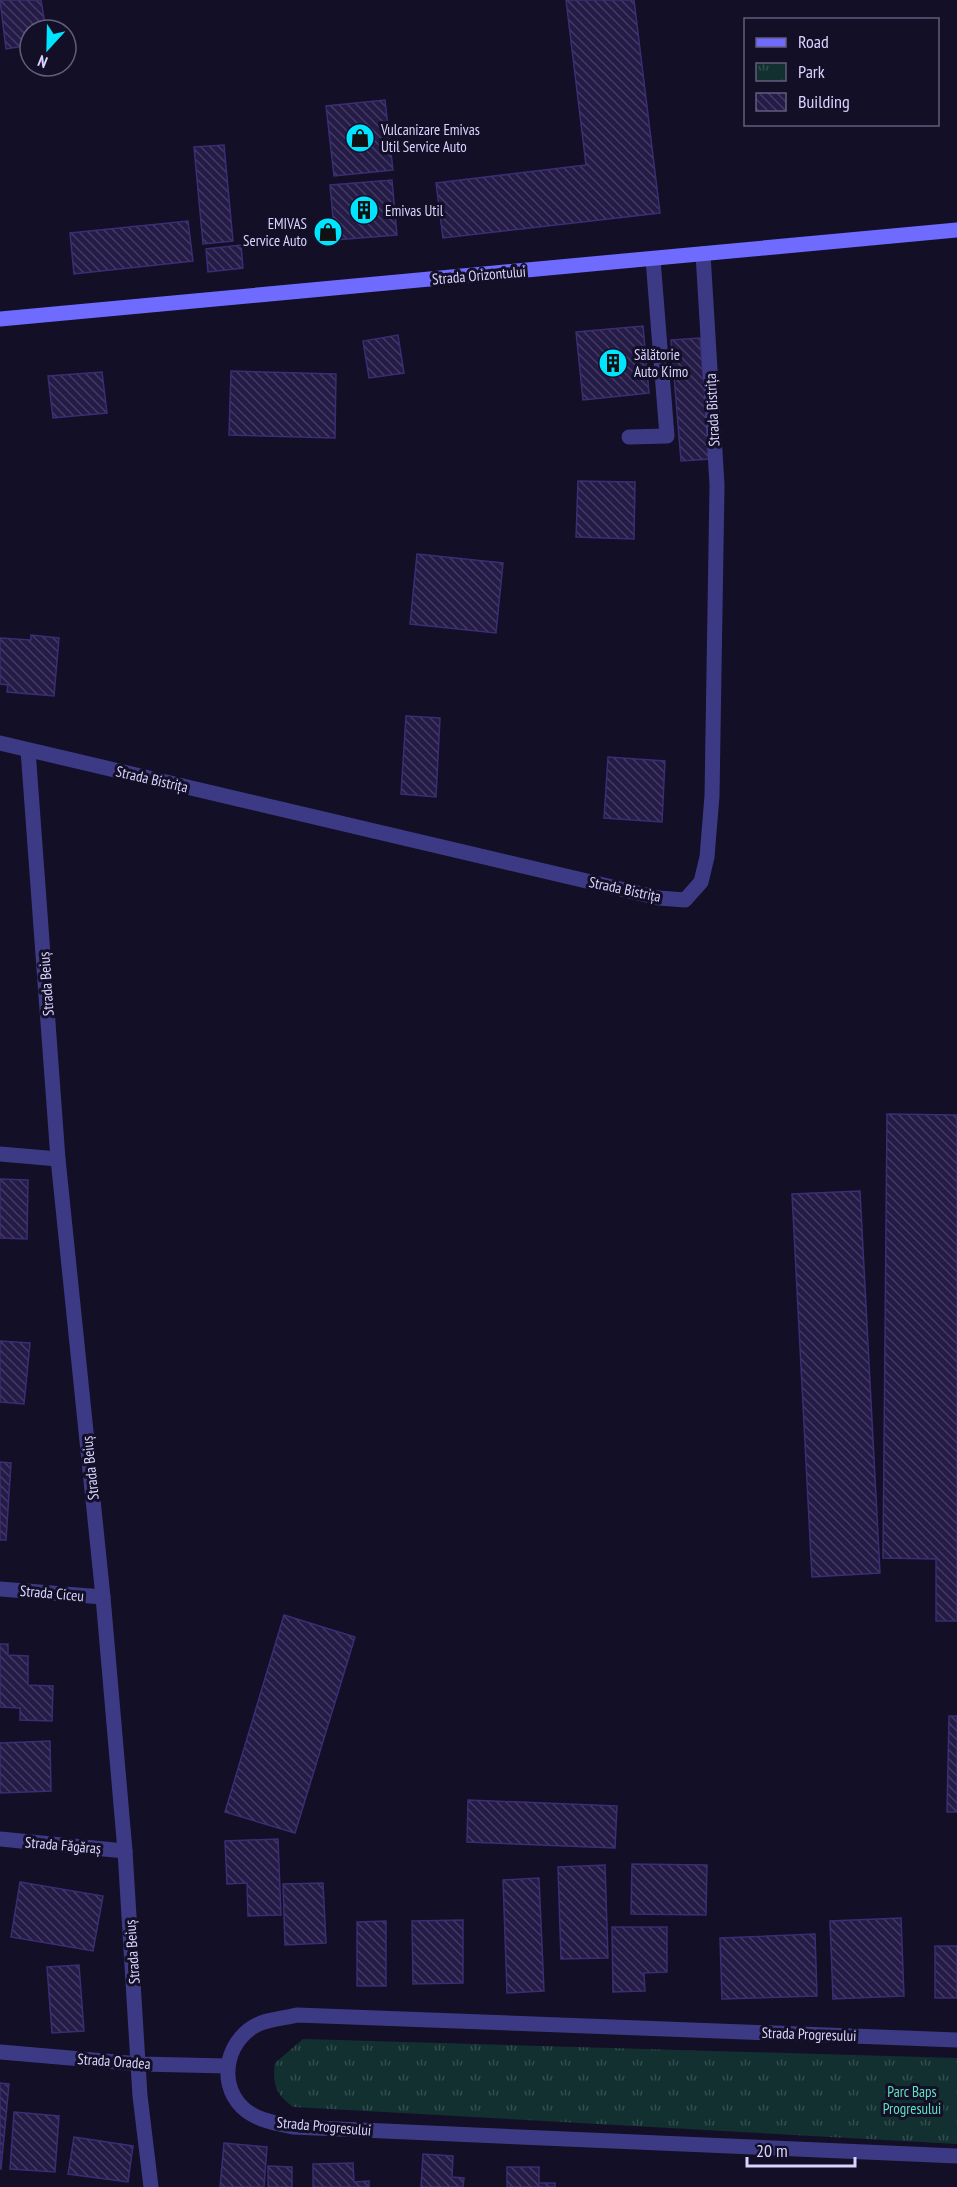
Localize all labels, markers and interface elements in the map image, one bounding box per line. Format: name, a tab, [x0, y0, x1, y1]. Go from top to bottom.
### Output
north arrow	[18, 18, 78, 78]
legend	[744, 18, 939, 126]
text: Road	[798, 30, 829, 53]
text: N	[35, 51, 50, 73]
text: Park	[798, 60, 825, 83]
text: Building	[798, 90, 850, 113]
place label: Vulcanizare Emivas Util Service Auto	[380, 120, 480, 156]
shop icon: Vulcanizare Emivas Util Service Auto	[344, 122, 376, 154]
building icon: Emivas Util	[348, 194, 380, 226]
place label: Emivas Util	[385, 201, 444, 220]
place label: EMIVAS Service Auto	[243, 214, 307, 250]
shop icon: EMIVAS Service Auto	[312, 216, 344, 248]
street label: Strada Orizontului	[431, 261, 527, 289]
place label: Sălătorie Auto Kimo	[634, 345, 688, 381]
building icon: Sălătorie Auto Kimo	[597, 347, 629, 379]
street label: Strada Bistrița	[701, 373, 723, 447]
street label: Strada Bistrița	[114, 761, 190, 797]
street label: Strada Bistrița	[587, 872, 663, 906]
street label: Strada Beiuș	[34, 951, 58, 1017]
street label: Strada Beiuș	[77, 1435, 103, 1501]
street label: Strada Ciceu	[19, 1581, 85, 1605]
street label: Strada Făgăraș	[24, 1832, 102, 1858]
street label: Strada Beiuș	[120, 1919, 144, 1985]
street label: Strada Progresului	[761, 2023, 857, 2045]
street label: Strada Oradea	[77, 2049, 151, 2073]
park label: Parc Baps Progresului	[883, 2082, 941, 2118]
street label: Strada Progresului	[276, 2112, 372, 2140]
scale bar	[747, 2130, 855, 2168]
text: 20 m	[756, 2139, 788, 2162]

